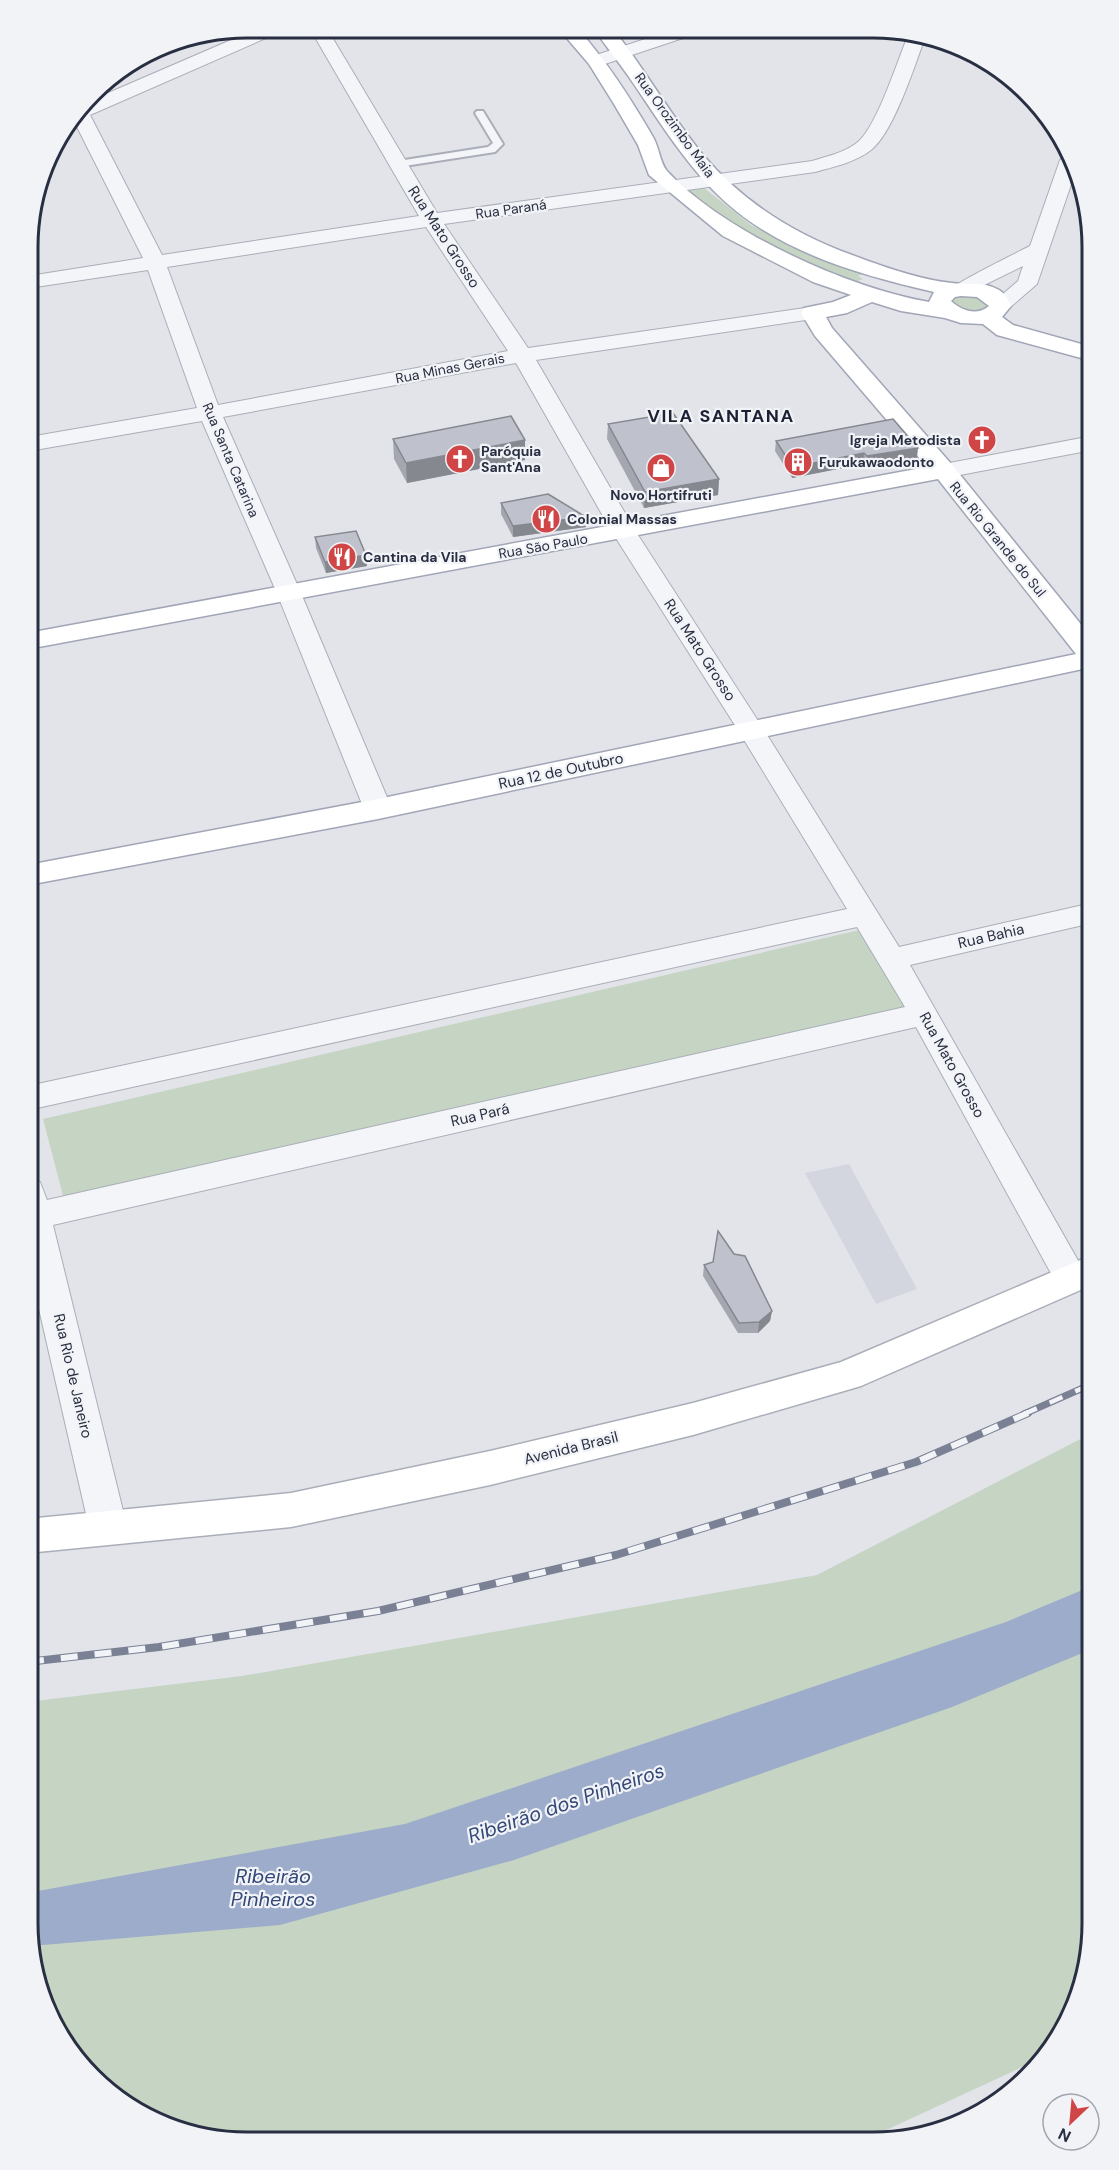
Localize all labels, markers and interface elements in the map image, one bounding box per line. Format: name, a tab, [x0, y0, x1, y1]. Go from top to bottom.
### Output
street label: Rua Orozimbo Maia	[631, 69, 719, 181]
street label: Rua Mato Grosso	[403, 182, 485, 292]
street label: Rua Paraná	[474, 195, 548, 223]
street label: Rua Minas Gerais	[394, 349, 506, 387]
street label: Rua Santa Catarina	[199, 400, 263, 520]
district label: VILA SANTANA	[647, 404, 795, 428]
church icon: Igreja Metodista	[966, 424, 998, 456]
place label: Igreja Metodista	[850, 431, 961, 449]
place label: Paróquia Sant'Ana	[481, 442, 541, 476]
church icon: Paróquia Sant'Ana	[444, 443, 476, 475]
building icon: Furukawaodonto	[782, 446, 814, 478]
shop icon: Novo Hortifruti	[645, 452, 677, 484]
place label: Furukawaodonto	[819, 453, 934, 471]
street label: Rua Rio Grande do Sul	[946, 478, 1050, 600]
place label: Novo Hortifruti	[610, 486, 712, 504]
restaurant icon: Colonial Massas	[530, 503, 562, 535]
place label: Colonial Massas	[567, 510, 677, 528]
street label: Rua São Paulo	[497, 529, 589, 563]
restaurant icon: Cantina da Vila	[326, 541, 358, 573]
place label: Cantina da Vila	[363, 548, 467, 566]
street label: Rua Mato Grosso	[659, 595, 741, 705]
street label: Rua 12 de Outubro	[497, 748, 625, 794]
street label: Rua Bahia	[956, 919, 1026, 953]
street label: Rua Mato Grosso	[915, 1008, 989, 1122]
street label: Rua Pará	[449, 1099, 511, 1131]
street label: Rua Rio de Janeiro	[49, 1312, 97, 1440]
street label: Avenida Brasil	[522, 1427, 620, 1469]
water label: Ribeirão dos Pinheiros	[464, 1757, 668, 1849]
water label: Ribeirão Pinheiros	[231, 1863, 315, 1912]
north arrow	[1041, 2092, 1101, 2152]
text: N	[1055, 2123, 1074, 2147]

